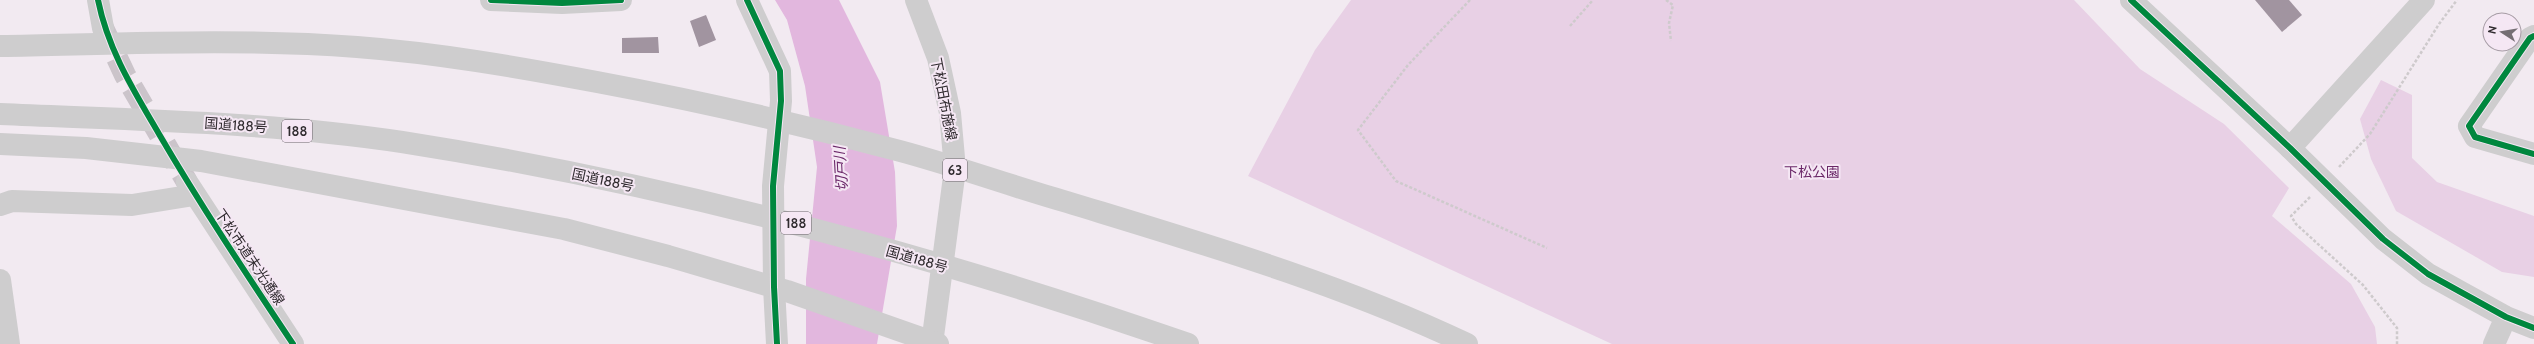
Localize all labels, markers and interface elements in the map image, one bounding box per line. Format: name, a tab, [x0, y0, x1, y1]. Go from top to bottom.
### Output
north arrow	[2482, 12, 2522, 52]
text: N	[2485, 25, 2500, 35]
street label: 下松田布施線	[927, 56, 961, 142]
street label: 国道188号	[204, 114, 268, 136]
road number: 188	[282, 120, 312, 142]
water label: 切戸川	[831, 144, 851, 192]
road number: 63	[943, 159, 967, 181]
park label: 下松公園	[1784, 163, 1840, 181]
street label: 国道188号	[570, 165, 636, 195]
street label: 下松市道末光通線	[211, 206, 289, 308]
road number: 188	[781, 212, 811, 234]
street label: 国道188号	[884, 242, 950, 276]

